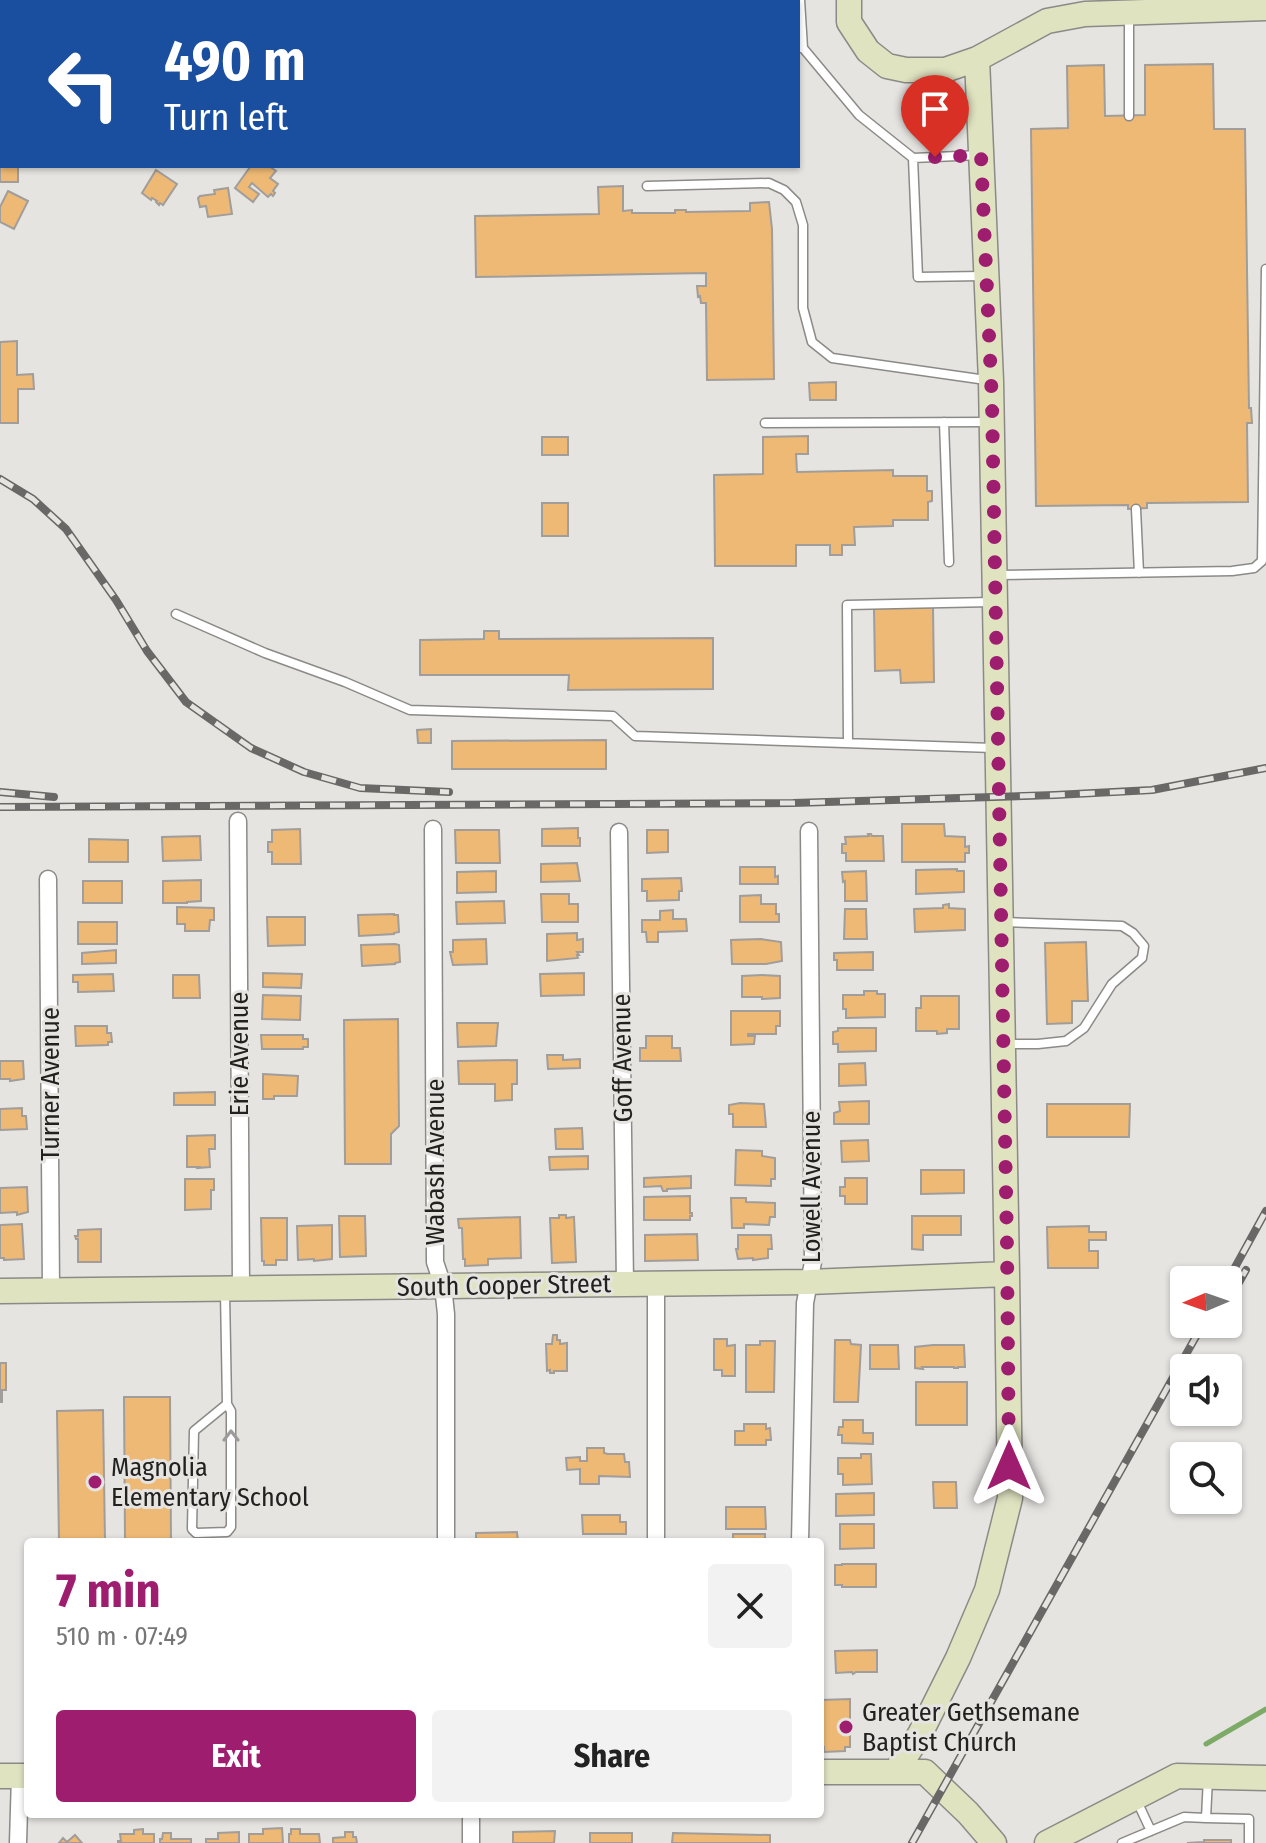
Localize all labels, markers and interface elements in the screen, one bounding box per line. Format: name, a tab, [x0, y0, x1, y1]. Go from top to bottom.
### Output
text: 490 m	[164, 28, 306, 95]
icon: left	[32, 32, 136, 136]
pin	[901, 75, 969, 157]
icon: arrive	[913, 87, 957, 131]
text: Turn left	[164, 96, 288, 140]
street label: Erie Avenue	[224, 992, 255, 1116]
street label: Goff Avenue	[606, 993, 639, 1123]
street label: Turner Avenue	[35, 1007, 66, 1161]
street label: Wabash Avenue	[420, 1079, 451, 1245]
street label: Lowell Avenue	[796, 1111, 827, 1263]
north arrow	[1170, 1266, 1242, 1338]
map controls	[1170, 1266, 1242, 1514]
street label: South Cooper Street	[397, 1268, 612, 1303]
button: sound	[1170, 1354, 1242, 1426]
position arrow	[967, 1424, 1051, 1508]
one-way arrow	[222, 1429, 240, 1442]
button: search	[1170, 1442, 1242, 1514]
place label: Magnolia Elementary School	[111, 1452, 309, 1513]
marker: Magnolia Elementary School	[86, 1473, 104, 1491]
text: 7 min	[56, 1562, 161, 1620]
button: close	[708, 1564, 792, 1648]
text: 510 m · 07:49	[56, 1621, 188, 1652]
place label: Greater Gethsemane Baptist Church	[862, 1697, 1080, 1758]
button: Exit	[56, 1710, 416, 1802]
button: Share	[432, 1710, 792, 1802]
marker: Greater Gethsemane Baptist Church	[837, 1718, 855, 1736]

